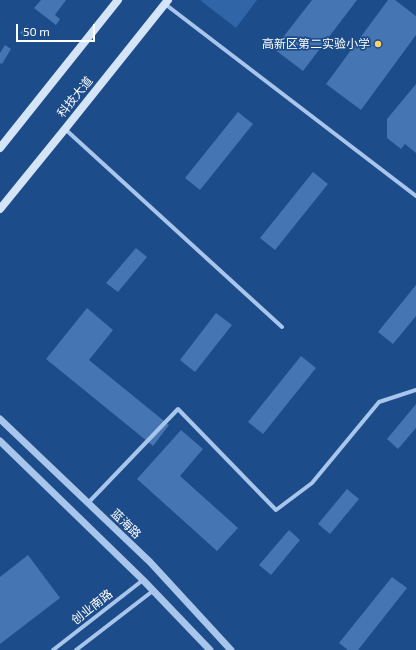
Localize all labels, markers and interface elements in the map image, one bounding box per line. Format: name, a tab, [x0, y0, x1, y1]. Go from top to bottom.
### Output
scale bar	[18, 16, 97, 42]
text: 50 m	[23, 24, 50, 38]
place label: 高新区第二实验小学	[262, 37, 370, 51]
marker: 高新区第二实验小学	[373, 39, 383, 49]
street label: 科技大道	[54, 74, 96, 120]
street label: 蓝海路	[108, 506, 144, 542]
street label: 创业南路	[69, 587, 115, 627]

